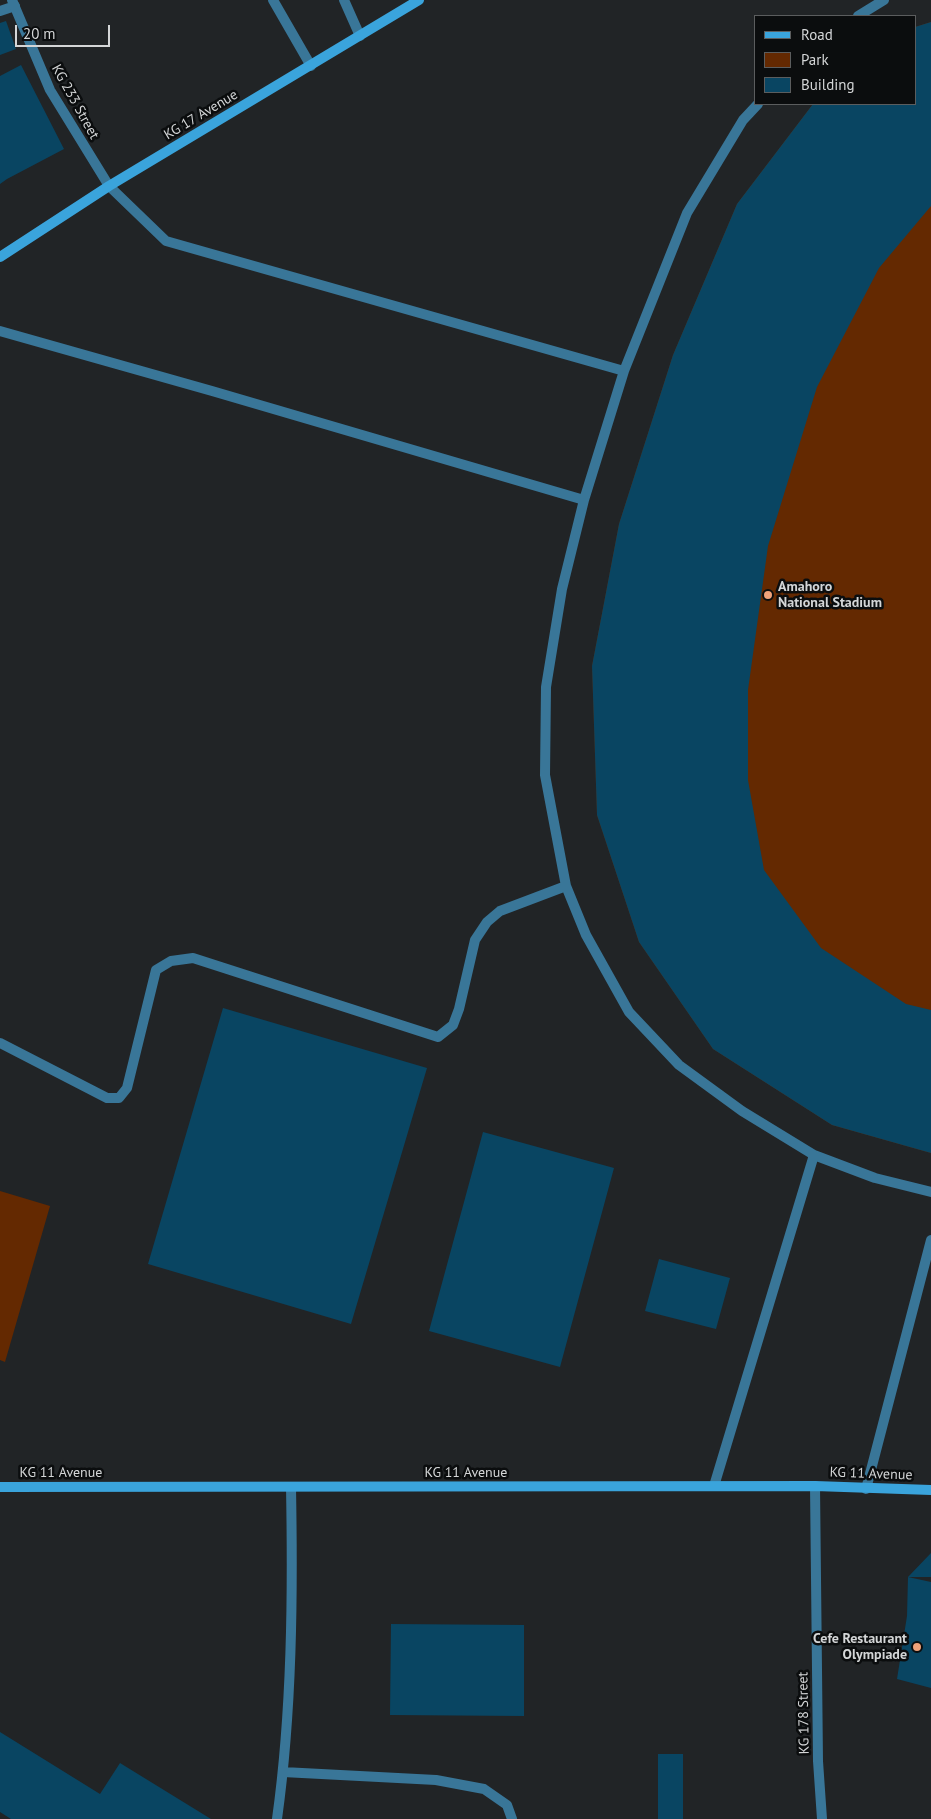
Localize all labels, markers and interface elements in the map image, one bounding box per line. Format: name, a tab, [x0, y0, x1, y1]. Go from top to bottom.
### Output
scale bar	[18, 15, 112, 47]
legend	[754, 15, 916, 105]
text: 20 m	[23, 24, 56, 43]
text: Road	[801, 25, 833, 44]
text: Park	[801, 50, 829, 69]
street label: KG 233 Street	[48, 62, 102, 142]
text: Building	[801, 75, 855, 94]
street label: KG 17 Avenue	[161, 86, 241, 144]
place label: Amahoro National Stadium	[778, 579, 882, 612]
marker: Amahoro National Stadium	[762, 589, 774, 601]
street label: KG 11 Avenue	[829, 1464, 913, 1484]
street label: KG 11 Avenue	[20, 1465, 102, 1481]
street label: KG 11 Avenue	[425, 1465, 507, 1481]
place label: Cefe Restaurant Olympiade	[813, 1631, 907, 1664]
marker: Cefe Restaurant Olympiade	[911, 1641, 923, 1653]
street label: KG 178 Street	[795, 1672, 813, 1754]

